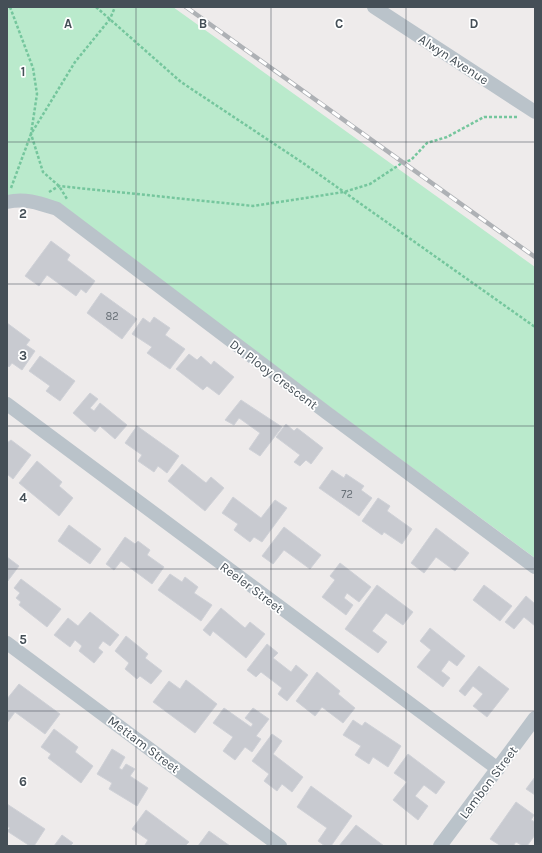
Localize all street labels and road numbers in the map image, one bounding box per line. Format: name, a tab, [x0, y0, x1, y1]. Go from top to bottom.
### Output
street label: Alwyn Avenue	[416, 31, 492, 88]
street label: Du Plooy Crescent	[227, 337, 321, 412]
street label: Reeler Street	[217, 559, 286, 616]
street label: Mettam Street	[105, 713, 182, 776]
street label: Lambon Street	[456, 743, 521, 821]

